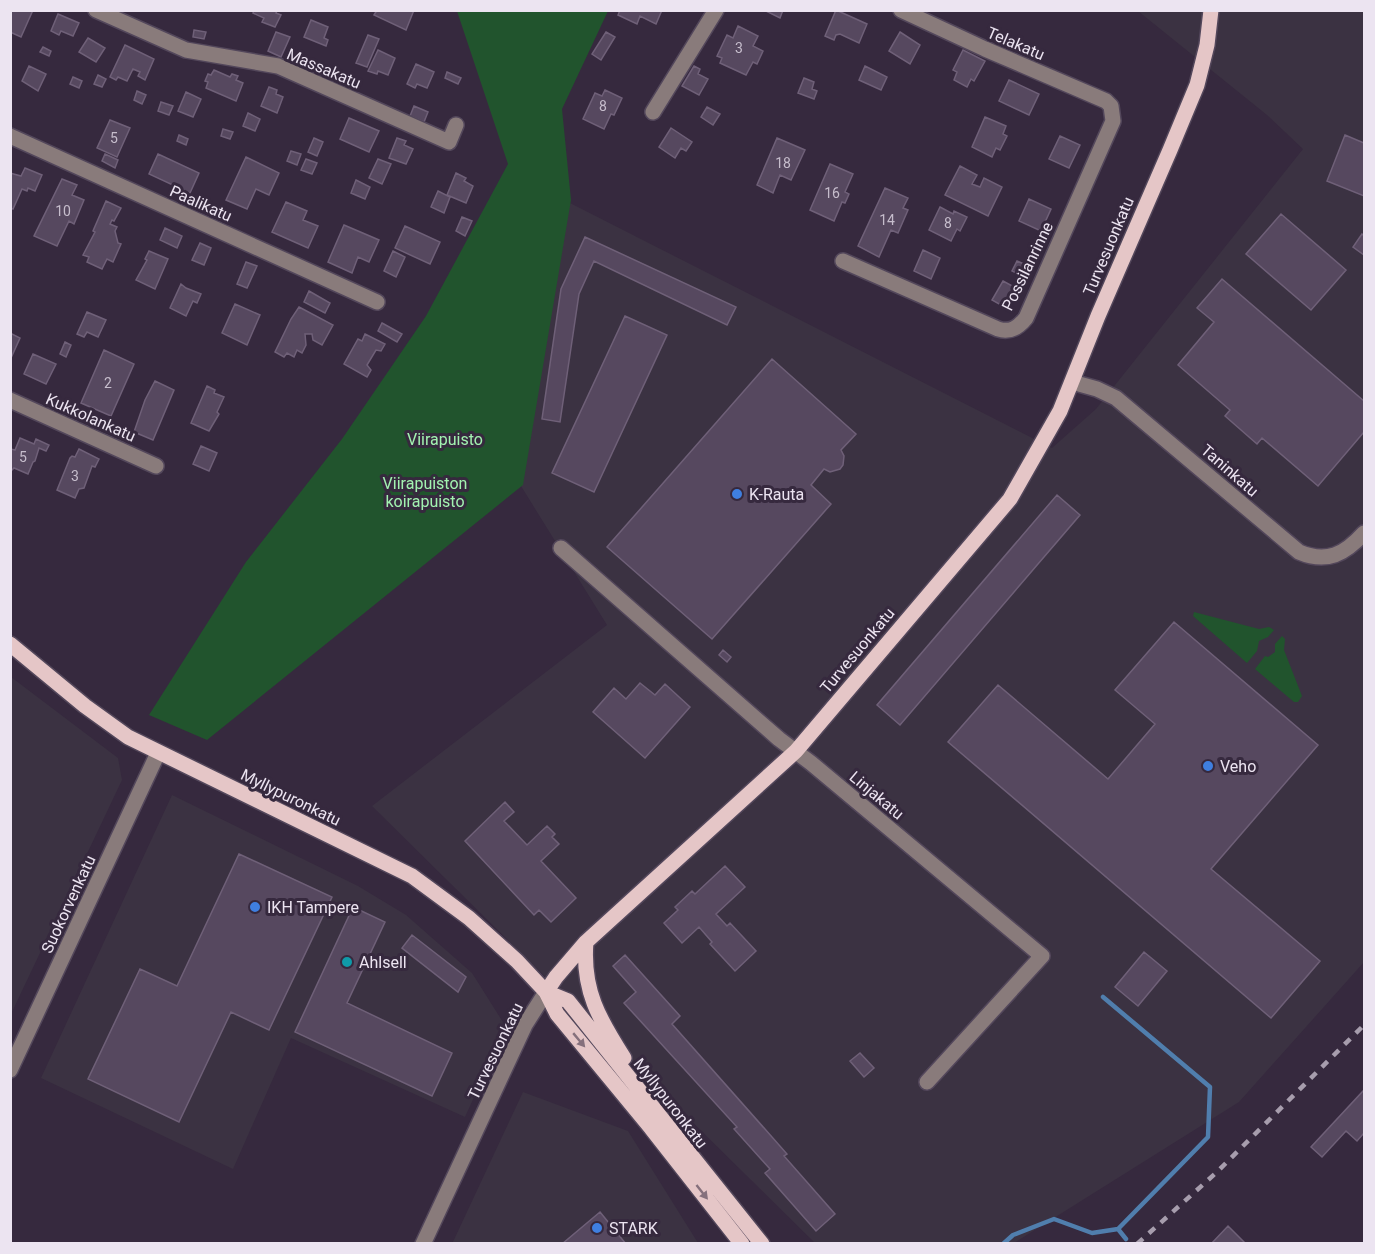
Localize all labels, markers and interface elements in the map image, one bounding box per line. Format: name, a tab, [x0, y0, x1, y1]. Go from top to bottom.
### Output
street label: Telakatu	[984, 23, 1047, 64]
house number: 3	[735, 40, 743, 56]
street label: Massakatu	[284, 44, 364, 93]
house number: 8	[599, 98, 607, 114]
house number: 5	[110, 130, 118, 146]
house number: 18	[775, 155, 791, 171]
street label: Paalikatu	[167, 181, 235, 226]
house number: 16	[824, 185, 840, 201]
street label: Turvesuonkatu	[1079, 194, 1138, 298]
house number: 10	[55, 203, 71, 219]
house number: 14	[879, 212, 895, 228]
house number: 8	[944, 215, 952, 231]
street label: Possilanrinne	[998, 219, 1057, 314]
house number: 2	[104, 375, 112, 391]
street label: Kukkolankatu	[43, 389, 139, 446]
park label: Viirapuisto	[407, 430, 483, 449]
street label: Taninkatu	[1197, 440, 1262, 500]
house number: 5	[19, 449, 27, 465]
house number: 3	[71, 468, 79, 484]
park label: Viirapuiston koirapuisto	[383, 474, 467, 511]
place label: K-Rauta	[749, 485, 804, 504]
marker: K-Rauta	[730, 487, 744, 501]
street label: Turvesuonkatu	[816, 604, 898, 697]
place label: Veho	[1220, 757, 1256, 776]
marker: Veho	[1201, 759, 1215, 773]
street label: Myllypuronkatu	[238, 765, 344, 830]
street label: Linjakatu	[846, 767, 908, 823]
street label: Suokorvenkatu	[37, 852, 99, 956]
place label: IKH Tampere	[267, 898, 359, 917]
marker: IKH Tampere	[248, 900, 262, 914]
place label: Ahlsell	[359, 953, 407, 972]
marker: Ahlsell	[340, 955, 354, 969]
street label: Turvesuonkatu	[464, 1000, 527, 1103]
one-way arrow	[572, 1033, 585, 1048]
street label: Myllypuronkatu	[630, 1055, 712, 1152]
one-way arrow	[695, 1184, 708, 1200]
place label: STARK	[609, 1219, 659, 1238]
marker: STARK	[590, 1221, 604, 1235]

